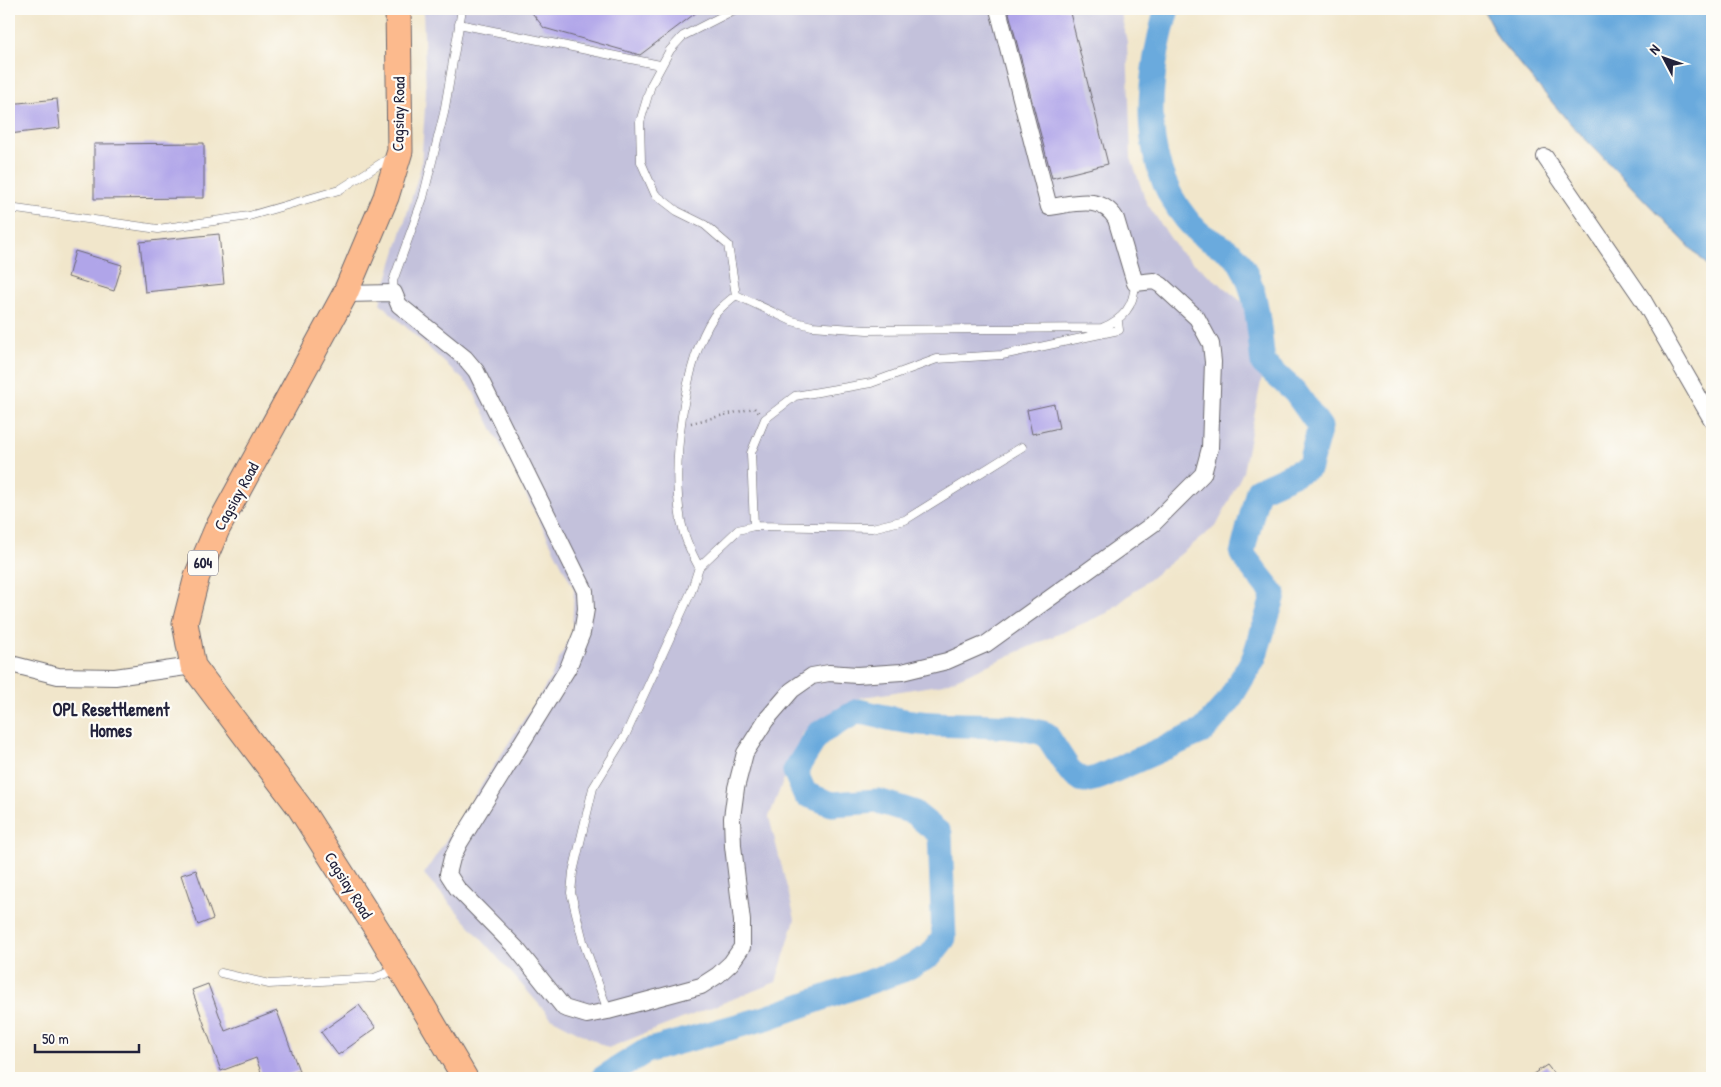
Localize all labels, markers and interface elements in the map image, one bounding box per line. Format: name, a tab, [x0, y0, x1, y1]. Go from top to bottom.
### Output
north arrow	[1638, 32, 1688, 82]
text: N	[1644, 40, 1664, 58]
street label: Cagsiay Road	[386, 76, 410, 152]
street label: Cagsiay Road	[208, 458, 264, 534]
road number: 604	[188, 550, 218, 576]
district label: OPL Resettlement Homes	[53, 697, 170, 743]
street label: Cagsiay Road	[320, 847, 378, 923]
scale bar	[35, 1022, 139, 1054]
text: 50 m	[42, 1028, 69, 1049]

